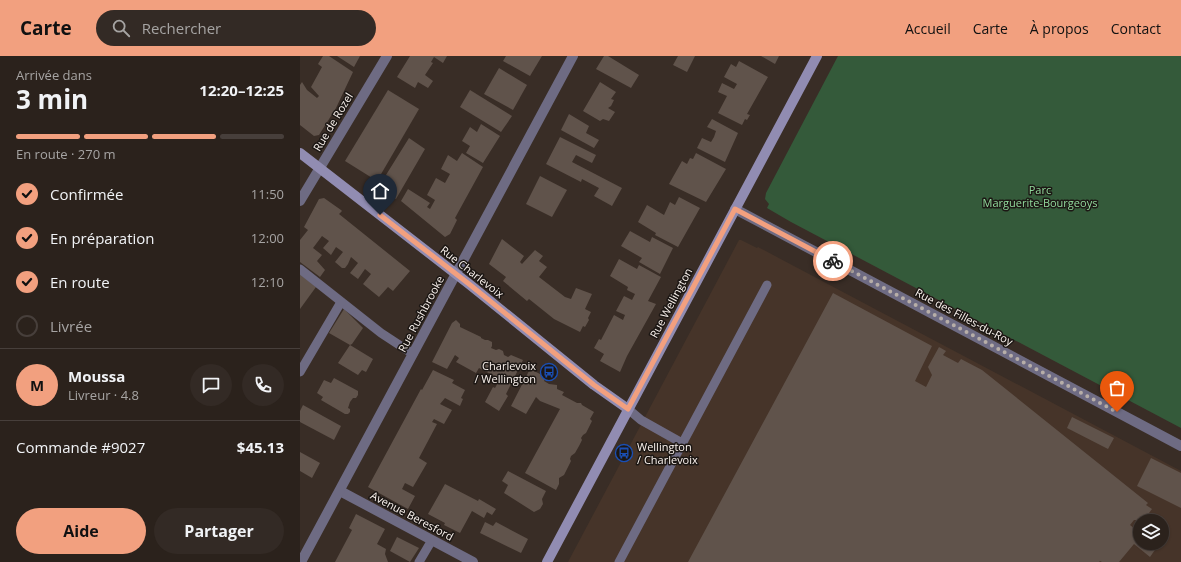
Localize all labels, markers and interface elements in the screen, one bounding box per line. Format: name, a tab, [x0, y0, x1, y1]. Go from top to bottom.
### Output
search box	[96, 10, 376, 46]
text: Carte	[20, 15, 72, 41]
icon: search	[110, 17, 132, 39]
text: Rechercher	[142, 18, 221, 38]
text: Accueil	[905, 19, 951, 38]
text: Carte	[973, 19, 1008, 38]
text: À propos	[1030, 19, 1089, 38]
text: Contact	[1111, 19, 1161, 38]
text: Arrivée dans	[16, 66, 92, 84]
text: 12:20–12:25	[199, 80, 284, 100]
text: 3 min	[16, 81, 88, 117]
street label: Rue de Rozel	[309, 90, 356, 154]
text: En route · 270 m	[16, 145, 116, 163]
pin	[363, 174, 397, 215]
icon: home	[369, 180, 391, 202]
park label: Parc Marguerite-Bourgeoys	[983, 182, 1097, 210]
icon: check	[16, 183, 38, 205]
text: Confirmée	[50, 184, 123, 204]
text: 11:50	[251, 185, 284, 203]
icon: check	[16, 227, 38, 249]
text: En préparation	[50, 228, 155, 248]
text: 12:00	[251, 229, 284, 247]
courier	[813, 241, 853, 281]
street label: Rue Charlevoix	[438, 242, 507, 301]
icon: bike	[822, 250, 844, 272]
street label: Rue Wellington	[646, 265, 695, 340]
icon: check	[16, 271, 38, 293]
text: En route	[50, 272, 110, 292]
text: 12:10	[251, 273, 284, 291]
street label: Rue Rushbrooke	[394, 273, 447, 355]
street label: Rue des Filles-du-Roy	[913, 284, 1016, 349]
text: Livrée	[50, 316, 92, 336]
place label: Charlevoix / Wellington	[474, 358, 536, 386]
bus stop icon: Charlevoix / Wellington	[539, 362, 559, 382]
button: chat	[190, 364, 232, 406]
button: phone	[242, 364, 284, 406]
text: Moussa	[68, 366, 125, 386]
pin	[1100, 371, 1134, 412]
text: M	[30, 375, 44, 395]
icon: bag	[1106, 377, 1128, 399]
text: Livreur · 4.8	[68, 386, 139, 404]
text: Commande #9027	[16, 437, 145, 457]
text: $45.13	[237, 437, 284, 457]
place label: Wellington / Charlevoix	[637, 439, 698, 467]
bus stop icon: Wellington / Charlevoix	[614, 443, 634, 463]
street label: Avenue Beresford	[368, 487, 456, 544]
button: Aide	[16, 508, 146, 554]
button: Partager	[154, 508, 284, 554]
map controls	[1133, 514, 1169, 550]
button: layers	[1133, 514, 1169, 550]

